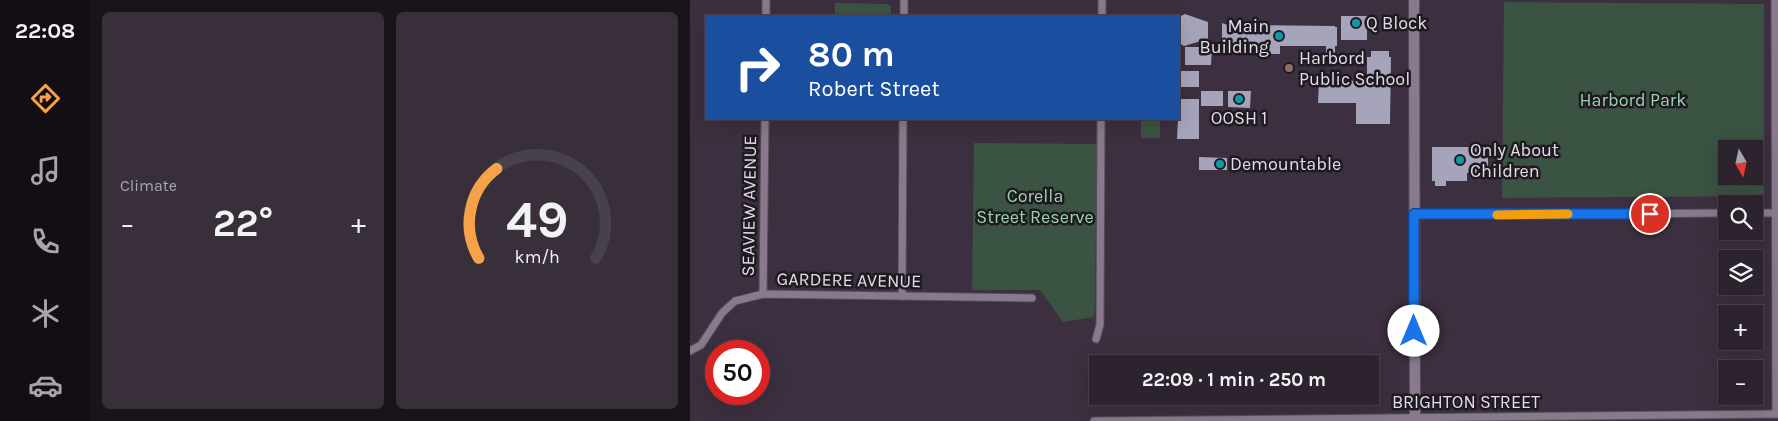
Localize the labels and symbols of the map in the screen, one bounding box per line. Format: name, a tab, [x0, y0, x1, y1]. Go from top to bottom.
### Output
place label: Q Block	[1366, 12, 1428, 34]
place label: Main Building	[1199, 15, 1269, 58]
marker: Q Block	[1350, 17, 1362, 29]
marker: Main Building	[1273, 30, 1285, 42]
place label: Harbord Public School	[1299, 47, 1410, 90]
marker: Harbord Public School	[1283, 62, 1295, 74]
park label: Harbord Park	[1580, 89, 1686, 111]
marker: OOSH 1	[1233, 93, 1245, 105]
place label: OOSH 1	[1211, 107, 1267, 129]
street label: SEAVIEW AVENUE	[737, 135, 761, 277]
place label: Only About Children	[1470, 139, 1559, 182]
north arrow	[1718, 140, 1762, 185]
place label: Demountable	[1230, 153, 1341, 175]
marker: Only About Children	[1454, 154, 1466, 166]
marker: Demountable	[1214, 158, 1226, 170]
park label: Corella Street Reserve	[976, 185, 1094, 228]
pin	[1629, 193, 1671, 235]
street label: GARDERE AVENUE	[776, 268, 922, 292]
position arrow	[1387, 304, 1439, 356]
speed limit sign: 50	[705, 340, 770, 405]
street label: BRIGHTON STREET	[1392, 391, 1540, 413]

